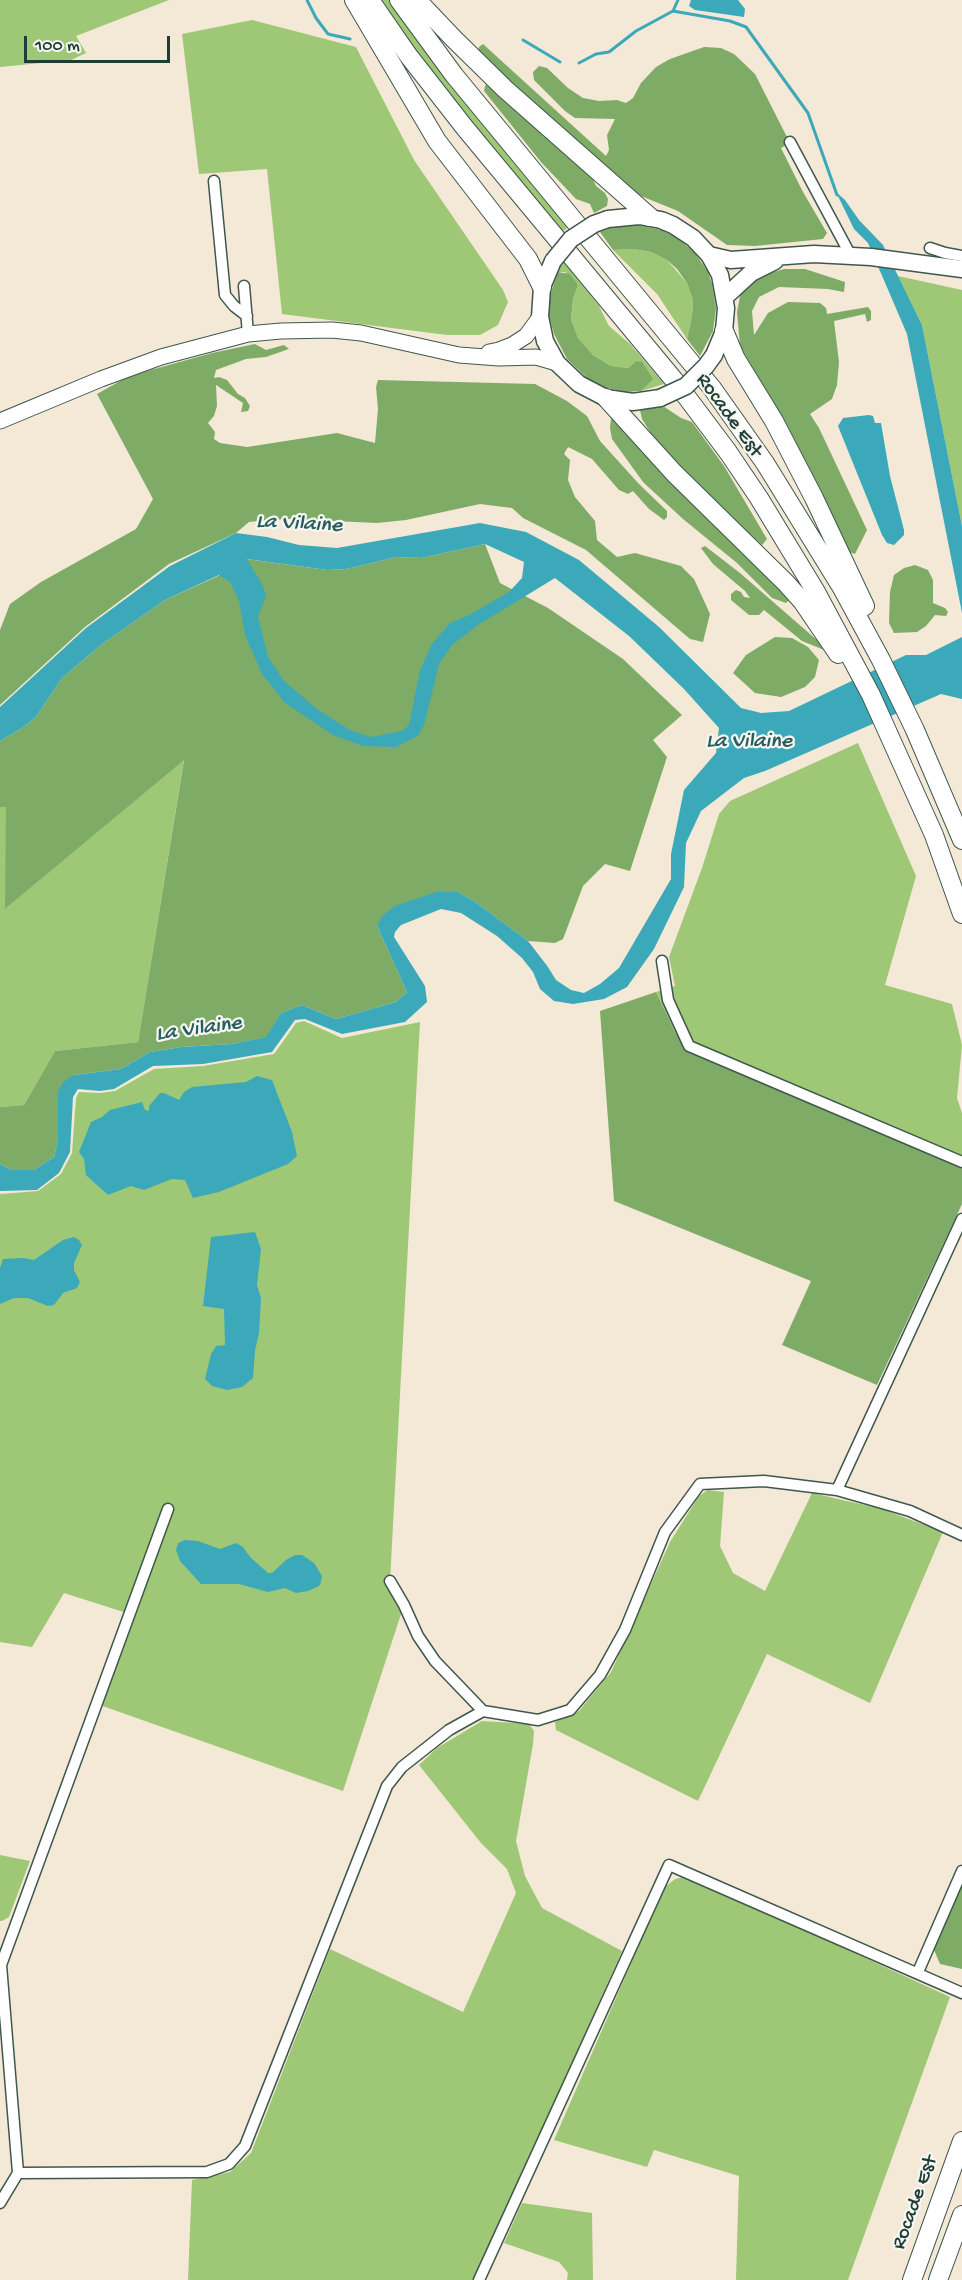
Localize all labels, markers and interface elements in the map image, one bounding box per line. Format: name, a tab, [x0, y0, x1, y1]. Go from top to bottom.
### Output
scale bar	[27, 24, 172, 62]
text: 100 m	[35, 36, 80, 57]
street label: Rocade Est	[689, 369, 767, 463]
water label: La Vilaine	[255, 510, 343, 540]
water label: La Vilaine	[706, 730, 792, 756]
water label: La Vilaine	[155, 1011, 243, 1049]
street label: Rocade Est	[887, 2153, 945, 2253]

